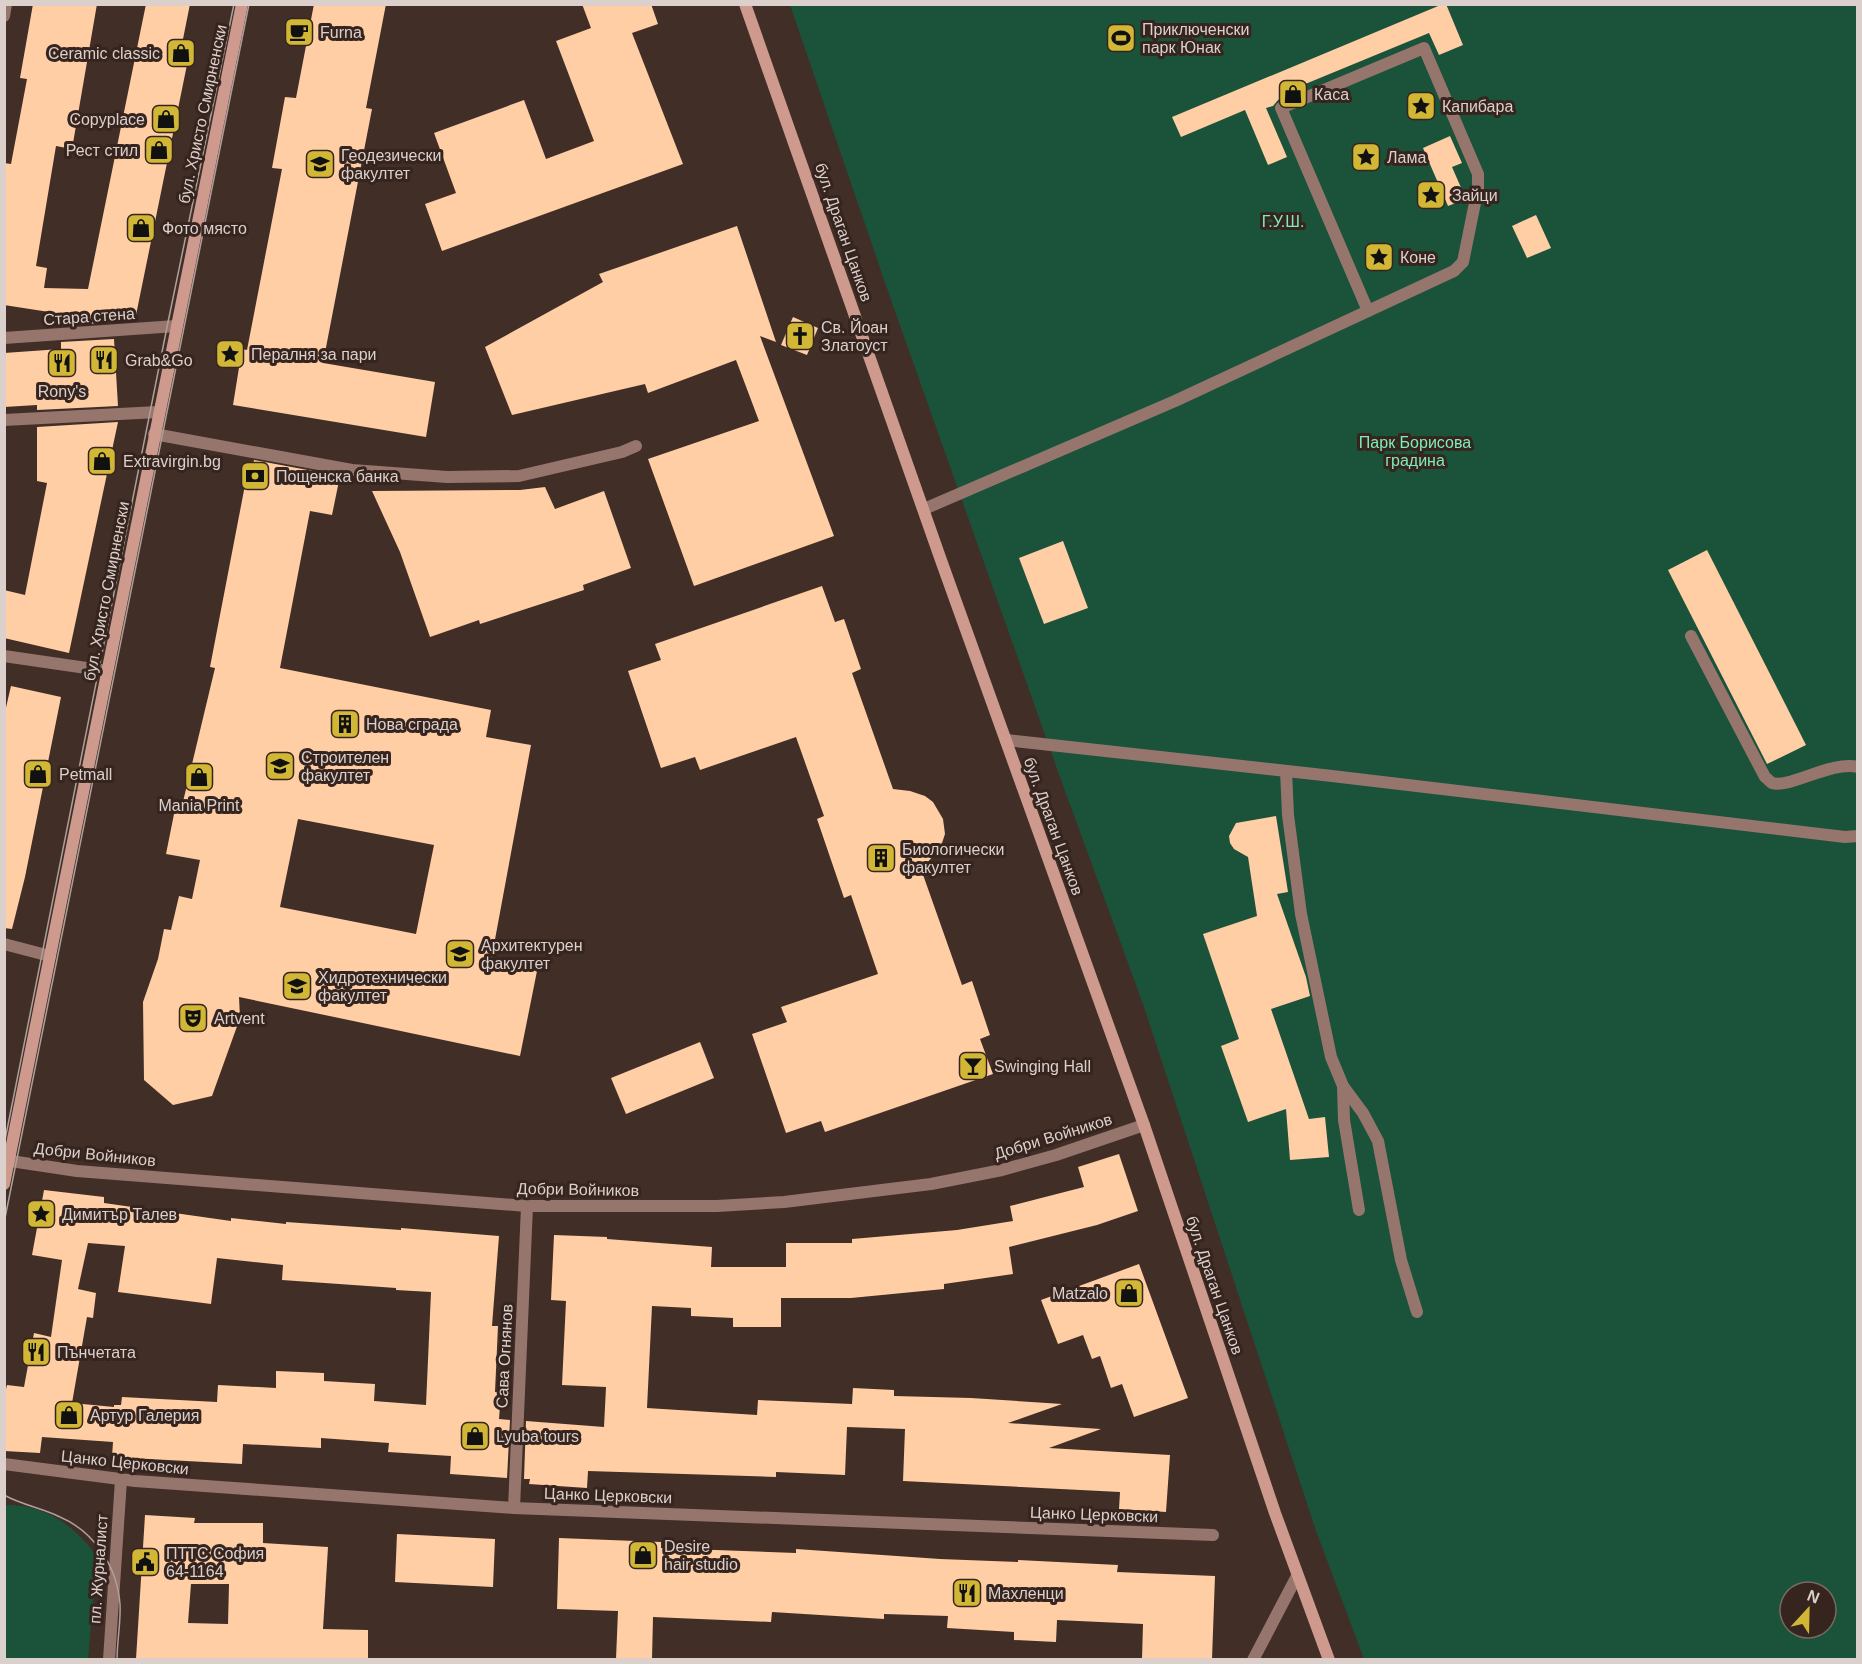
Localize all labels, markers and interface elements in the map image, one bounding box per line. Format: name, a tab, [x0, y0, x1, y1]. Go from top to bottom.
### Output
cafe icon: Furna	[283, 16, 315, 48]
place label: Приключенски парк Юнак	[1142, 21, 1250, 56]
sports icon: Приключенски парк Юнак	[1105, 22, 1137, 54]
street label: бул. Христо Смирненски	[175, 23, 230, 205]
place label: Furna	[320, 24, 362, 41]
shop icon: Ceramic classic	[165, 37, 197, 69]
place label: Ceramic classic	[48, 45, 160, 62]
shop icon: Каса	[1277, 78, 1309, 110]
place label: Каса	[1314, 86, 1349, 103]
place icon: Капибара	[1405, 90, 1437, 122]
place label: Капибара	[1442, 98, 1513, 115]
shop icon: Copyplace	[150, 103, 182, 135]
place label: Copyplace	[69, 111, 145, 128]
shop icon: Рест стил	[143, 134, 175, 166]
place icon: Лама	[1350, 141, 1382, 173]
place label: Рест стил	[66, 142, 138, 159]
place label: Геодезически факултет	[341, 147, 441, 182]
school or university icon: Геодезически факултет	[304, 148, 336, 180]
place label: Лама	[1387, 149, 1426, 166]
street label: бул. Драган Цанков	[812, 161, 875, 304]
place icon: Зайци	[1415, 179, 1447, 211]
place label: Зайци	[1452, 187, 1498, 204]
shop icon: Фото място	[125, 212, 157, 244]
park label: Г.У.Ш.	[1262, 213, 1304, 230]
place label: Фото място	[162, 220, 247, 237]
place icon: Коне	[1363, 241, 1395, 273]
place label: Коне	[1400, 249, 1436, 266]
street label: Стара стена	[43, 305, 135, 328]
place label: Св. Йоан Златоуст	[821, 318, 888, 354]
church icon: Св. Йоан Златоуст	[784, 320, 816, 352]
place icon: Пералня за пари	[214, 338, 246, 370]
restaurant icon: Grab&Go	[88, 344, 120, 376]
place label: Пералня за пари	[251, 346, 377, 363]
restaurant icon: Rony's	[46, 347, 78, 379]
place label: Grab&Go	[125, 352, 193, 369]
place label: Rony's	[38, 383, 86, 400]
park label: Парк Борисова градина	[1359, 434, 1471, 469]
shop icon: Extravirgin.bg	[86, 445, 118, 477]
place label: Extravirgin.bg	[123, 453, 221, 470]
bank icon: Пощенска банка	[239, 460, 271, 492]
place label: Пощенска банка	[276, 468, 399, 485]
street label: бул. Христо Смирненски	[81, 500, 132, 682]
building icon: Нова сграда	[329, 708, 361, 740]
place label: Нова сграда	[366, 716, 458, 733]
place label: Строителен факултет	[301, 749, 389, 784]
school or university icon: Строителен факултет	[264, 750, 296, 782]
street label: бул. Драган Цанков	[1021, 755, 1086, 897]
shop icon: Petmall	[22, 758, 54, 790]
shop icon: Mania Print	[183, 761, 215, 793]
place label: Petmall	[59, 766, 112, 783]
place label: Mania Print	[159, 797, 240, 814]
place label: Биологически факултет	[902, 841, 1004, 876]
building icon: Биологически факултет	[865, 842, 897, 874]
place label: Архитектурен факултет	[481, 937, 583, 972]
school or university icon: Архитектурен факултет	[444, 938, 476, 970]
place label: Хидротехнически факултет	[318, 969, 447, 1004]
school or university icon: Хидротехнически факултет	[281, 970, 313, 1002]
theatre icon: Artvent	[177, 1002, 209, 1034]
place label: Artvent	[214, 1010, 265, 1027]
bar icon: Swinging Hall	[957, 1050, 989, 1082]
place label: Swinging Hall	[994, 1058, 1091, 1075]
street label: Добри Войников	[992, 1110, 1114, 1162]
street label: Добри Войников	[33, 1140, 157, 1169]
street label: Добри Войников	[517, 1180, 639, 1199]
place icon: Димитър Талев	[25, 1198, 57, 1230]
place label: Димитър Талев	[62, 1206, 177, 1223]
street label: бул. Драган Цанков	[1183, 1214, 1246, 1357]
shop icon: Matzalo	[1113, 1277, 1145, 1309]
place label: Matzalo	[1052, 1285, 1108, 1302]
street label: Сава Огнянов	[493, 1303, 516, 1409]
restaurant icon: Пънчетата	[20, 1336, 52, 1368]
place label: Пънчетата	[57, 1344, 136, 1361]
shop icon: Артур Галерия	[53, 1399, 85, 1431]
place label: Артур Галерия	[90, 1407, 199, 1424]
shop icon: Lyuba tours	[459, 1420, 491, 1452]
place label: Lyuba tours	[496, 1428, 579, 1445]
street label: Цанко Церковски	[60, 1447, 190, 1478]
street label: Цанко Церковски	[544, 1485, 672, 1506]
street label: Цанко Церковски	[1030, 1504, 1158, 1525]
street label: пл. Журналист	[86, 1513, 111, 1624]
place label: Desire hair studio	[664, 1538, 738, 1573]
shop icon: Desire hair studio	[627, 1539, 659, 1571]
place label: ПТТС София 64-1164	[166, 1545, 264, 1580]
public building icon: ПТТС София 64-1164	[129, 1546, 161, 1578]
restaurant icon: Махленци	[951, 1577, 983, 1609]
north arrow	[1778, 1580, 1838, 1640]
place label: Махленци	[988, 1585, 1064, 1602]
text: N	[1805, 1587, 1822, 1607]

